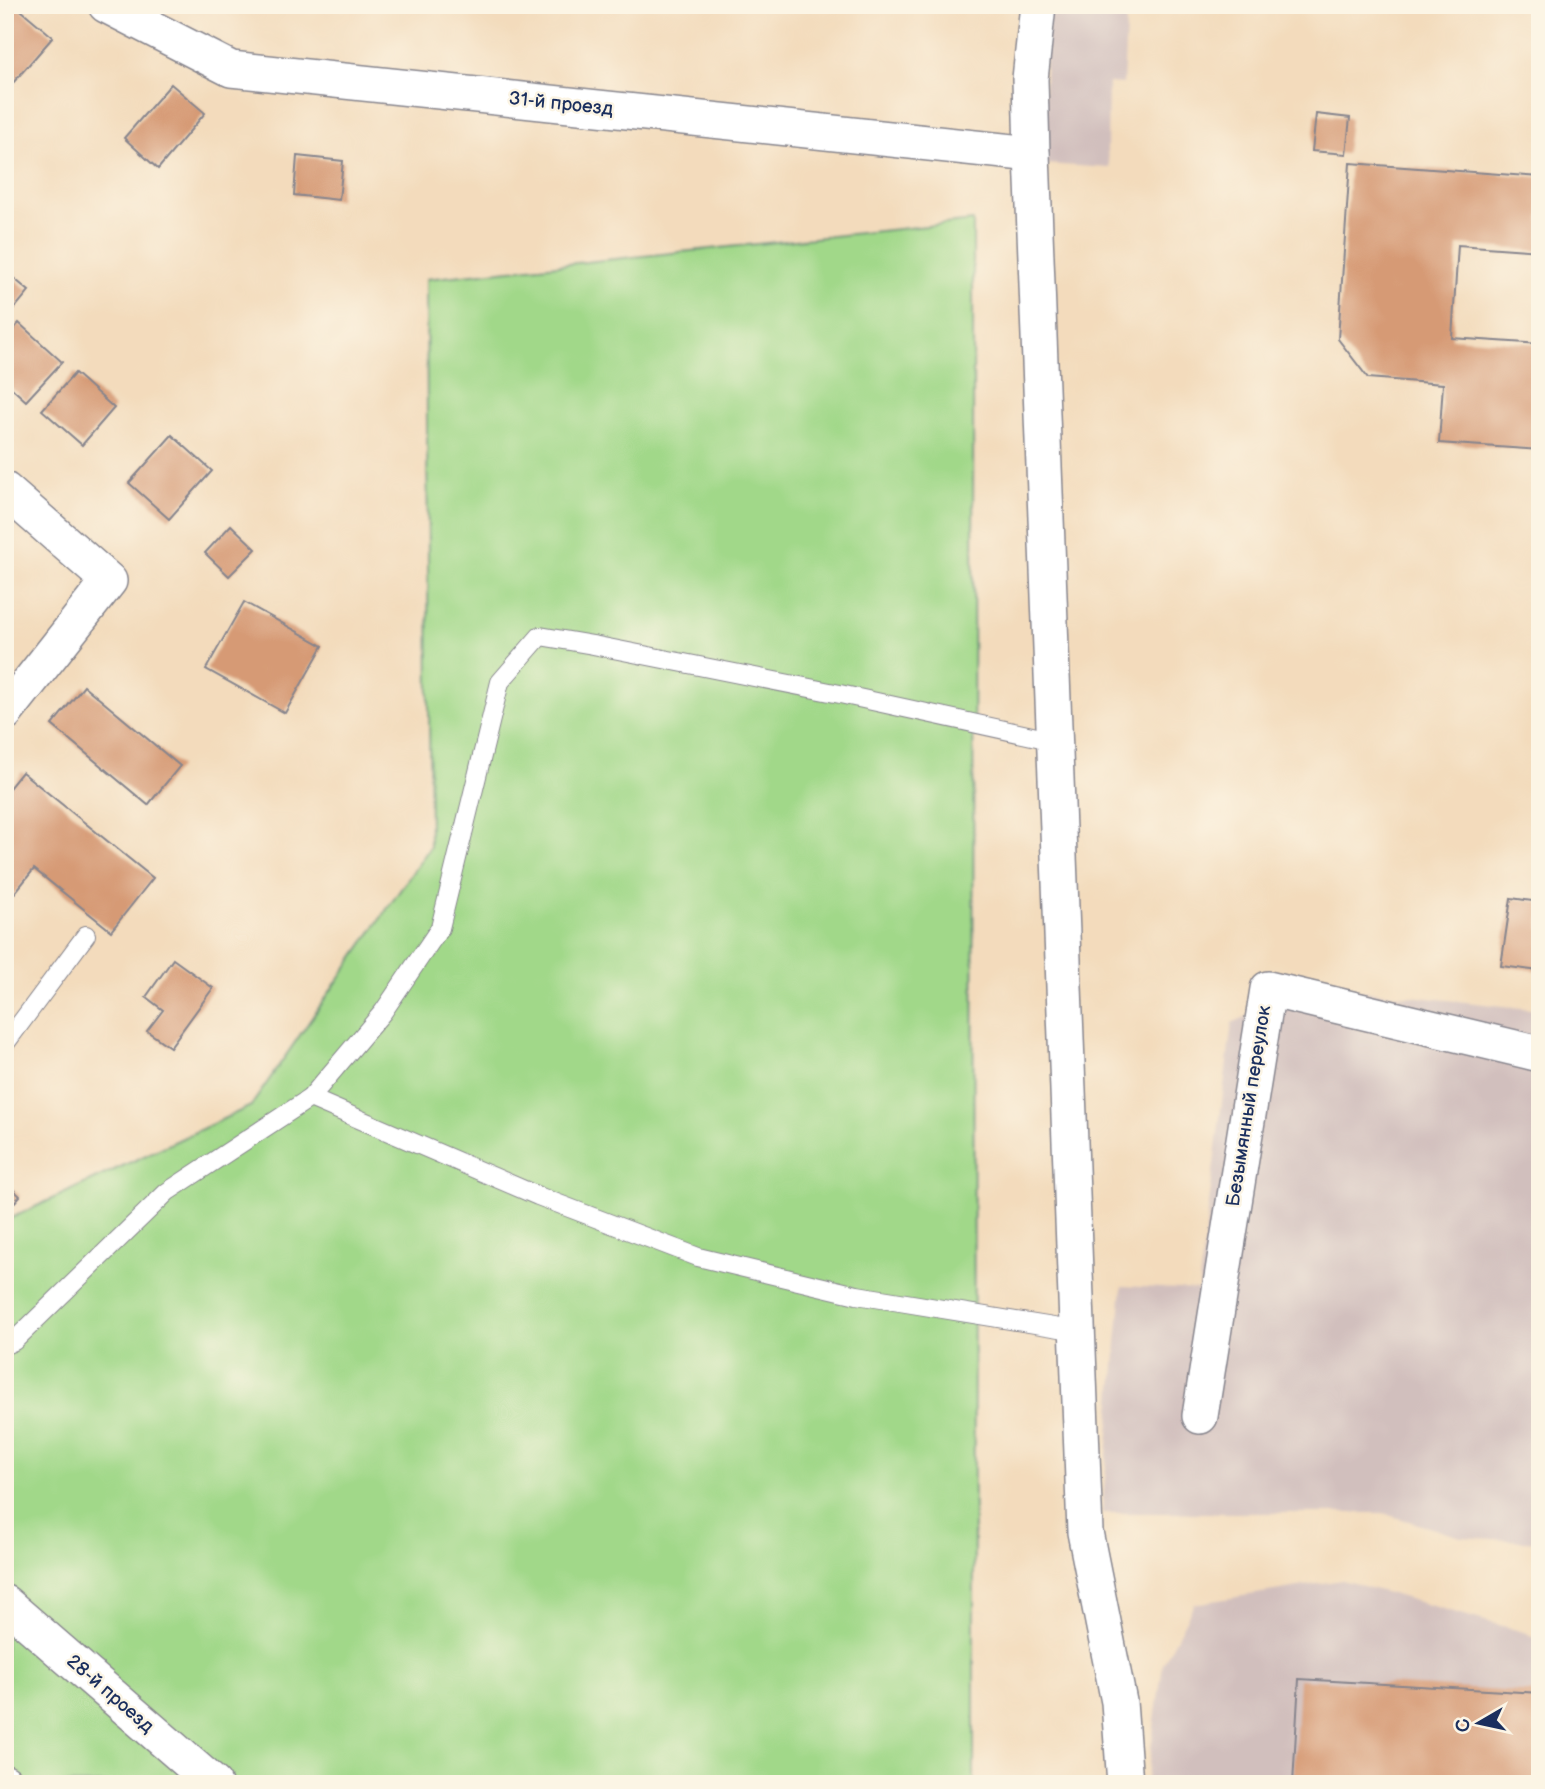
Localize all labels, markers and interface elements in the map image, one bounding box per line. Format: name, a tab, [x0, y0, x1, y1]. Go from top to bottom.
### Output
street label: 31-й проезд	[508, 87, 615, 121]
street label: Безымянный переулок	[1222, 1004, 1276, 1208]
street label: 28-й проезд	[62, 1650, 159, 1738]
north arrow	[1444, 1688, 1514, 1758]
text: С	[1451, 1717, 1476, 1734]

